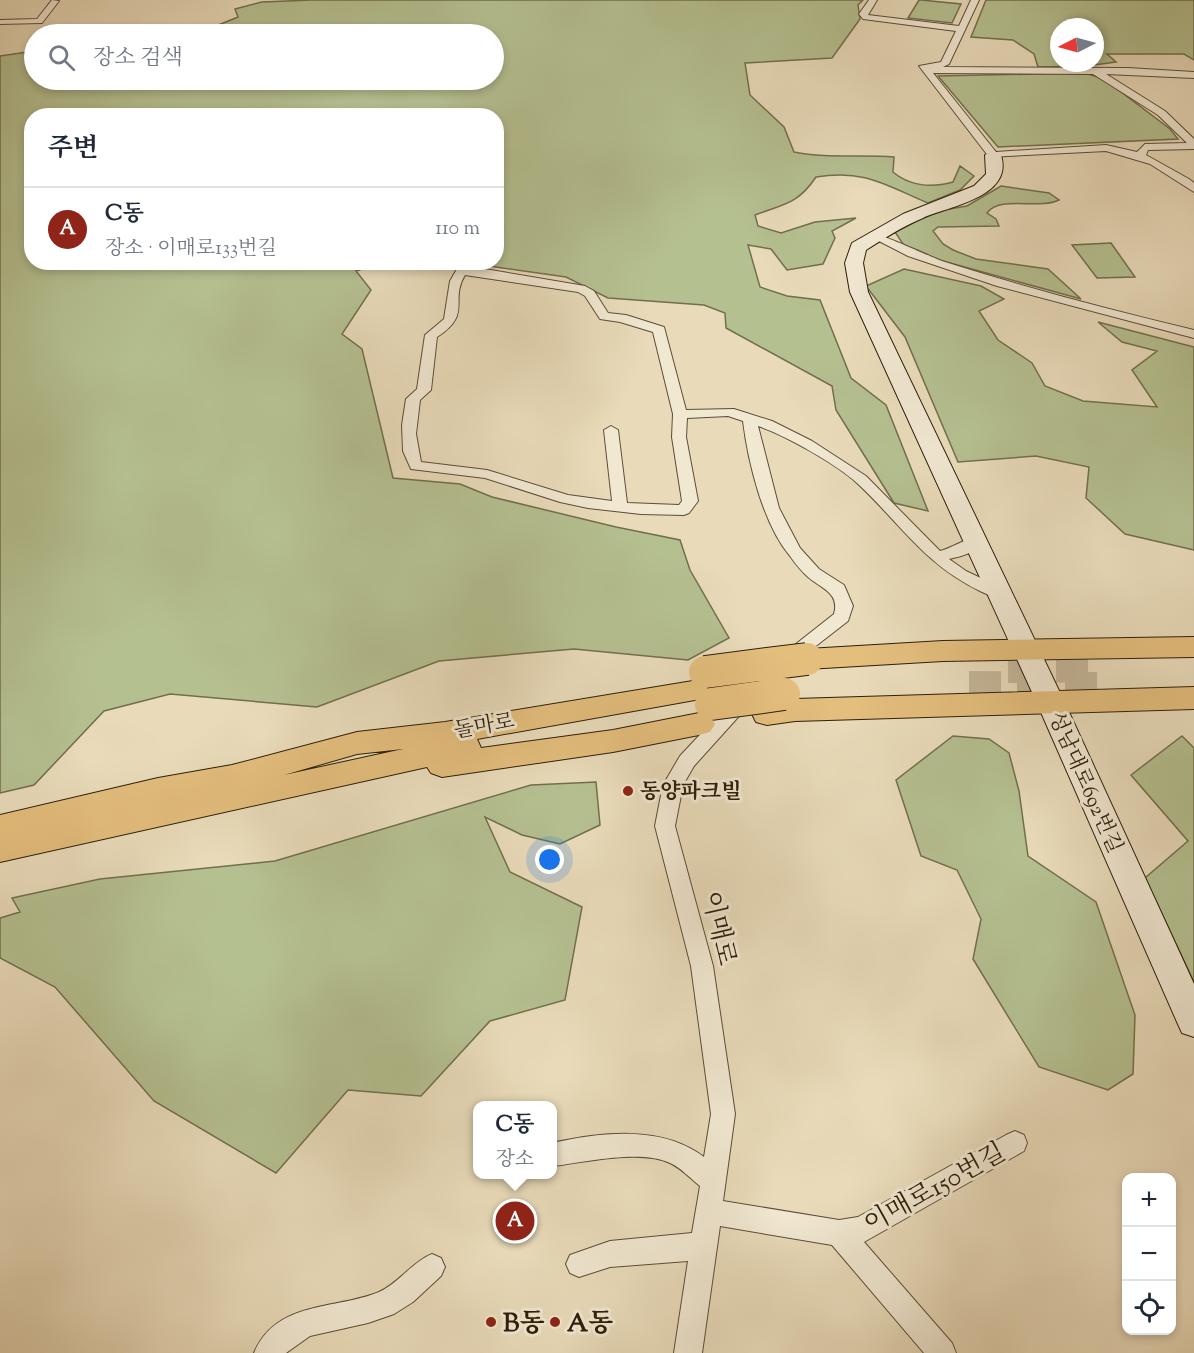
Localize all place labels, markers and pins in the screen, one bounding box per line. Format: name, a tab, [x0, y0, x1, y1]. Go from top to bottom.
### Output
place label: 동양파크빌	[640, 778, 741, 808]
marker: 동양파크빌	[621, 784, 635, 798]
pin: A	[496, 1198, 534, 1244]
place label: B동	[503, 1306, 545, 1343]
place label: A동	[567, 1306, 613, 1343]
marker: B동	[484, 1315, 498, 1329]
marker: A동	[548, 1315, 562, 1329]

